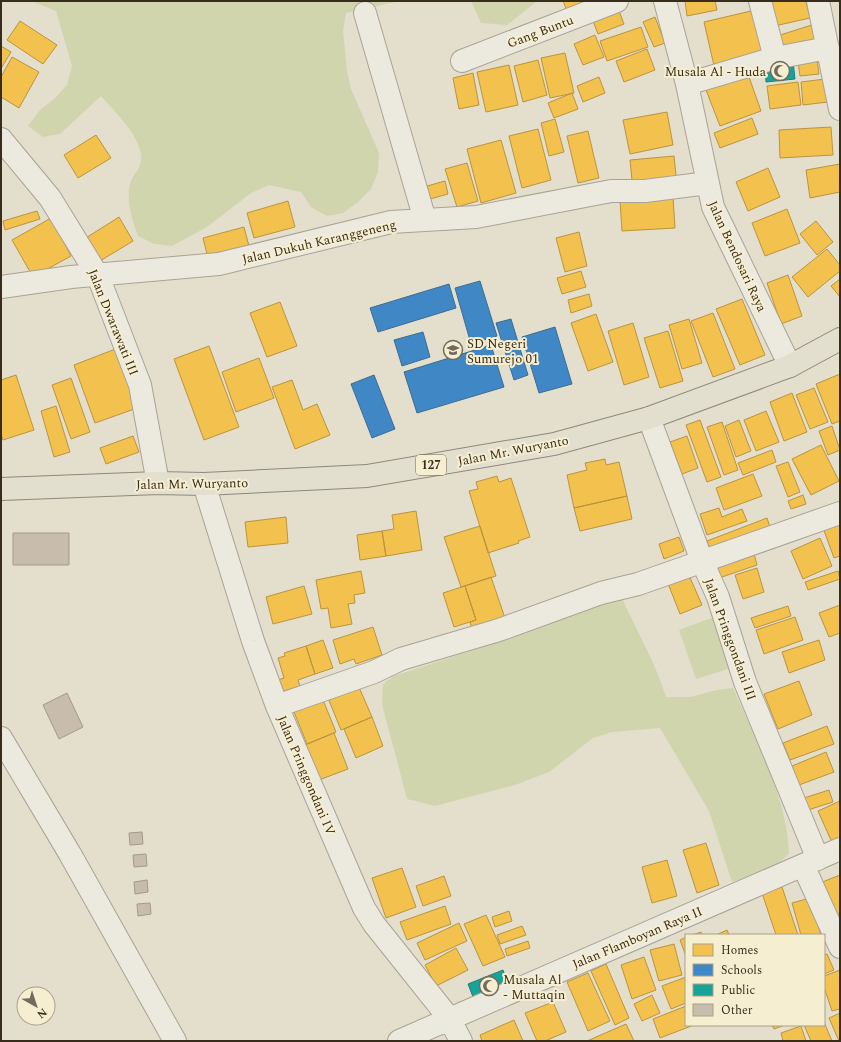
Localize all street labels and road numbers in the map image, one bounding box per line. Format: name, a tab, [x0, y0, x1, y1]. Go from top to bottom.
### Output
street label: Gang Buntu	[504, 10, 576, 54]
street label: Jalan Bendosari Raya	[702, 197, 772, 316]
street label: Jalan Dukuh Karanggeneng	[240, 214, 398, 269]
street label: Jalan Dwarawati III	[83, 266, 144, 379]
street label: Jalan Mr. Wuryanto	[456, 430, 570, 472]
road number: 127	[416, 455, 446, 475]
street label: Jalan Mr. Wuryanto	[136, 473, 248, 495]
street label: Jalan Pringgondani III	[699, 575, 762, 703]
street label: Jalan Pringgondani IV	[272, 712, 341, 839]
street label: Jalan Flamboyan Raya II	[569, 901, 706, 974]

